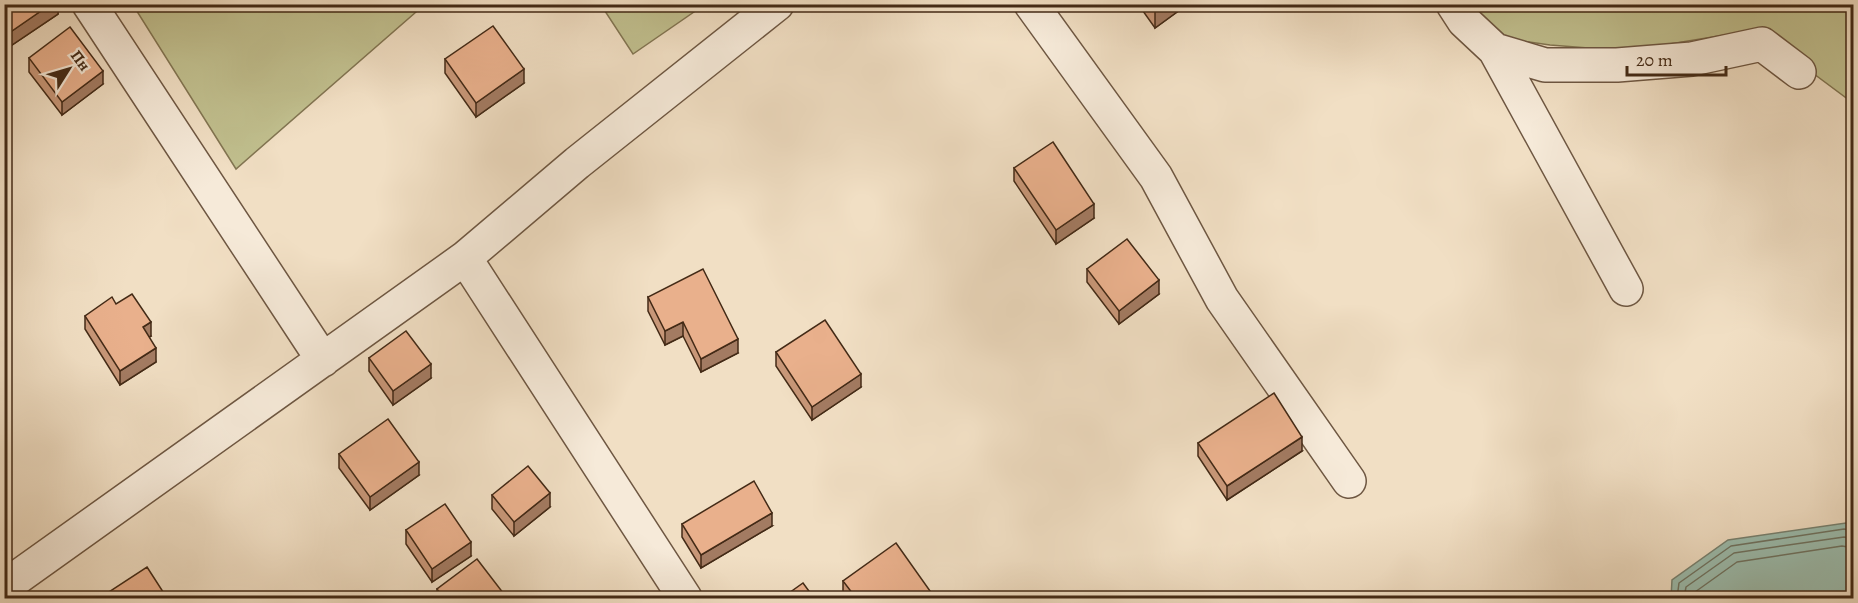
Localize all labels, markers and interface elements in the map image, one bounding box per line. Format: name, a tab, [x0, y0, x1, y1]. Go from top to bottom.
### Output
north arrow	[39, 39, 99, 99]
scale bar	[1627, 39, 1726, 77]
text: Пн	[65, 46, 95, 76]
text: 20 m	[1636, 48, 1673, 72]

